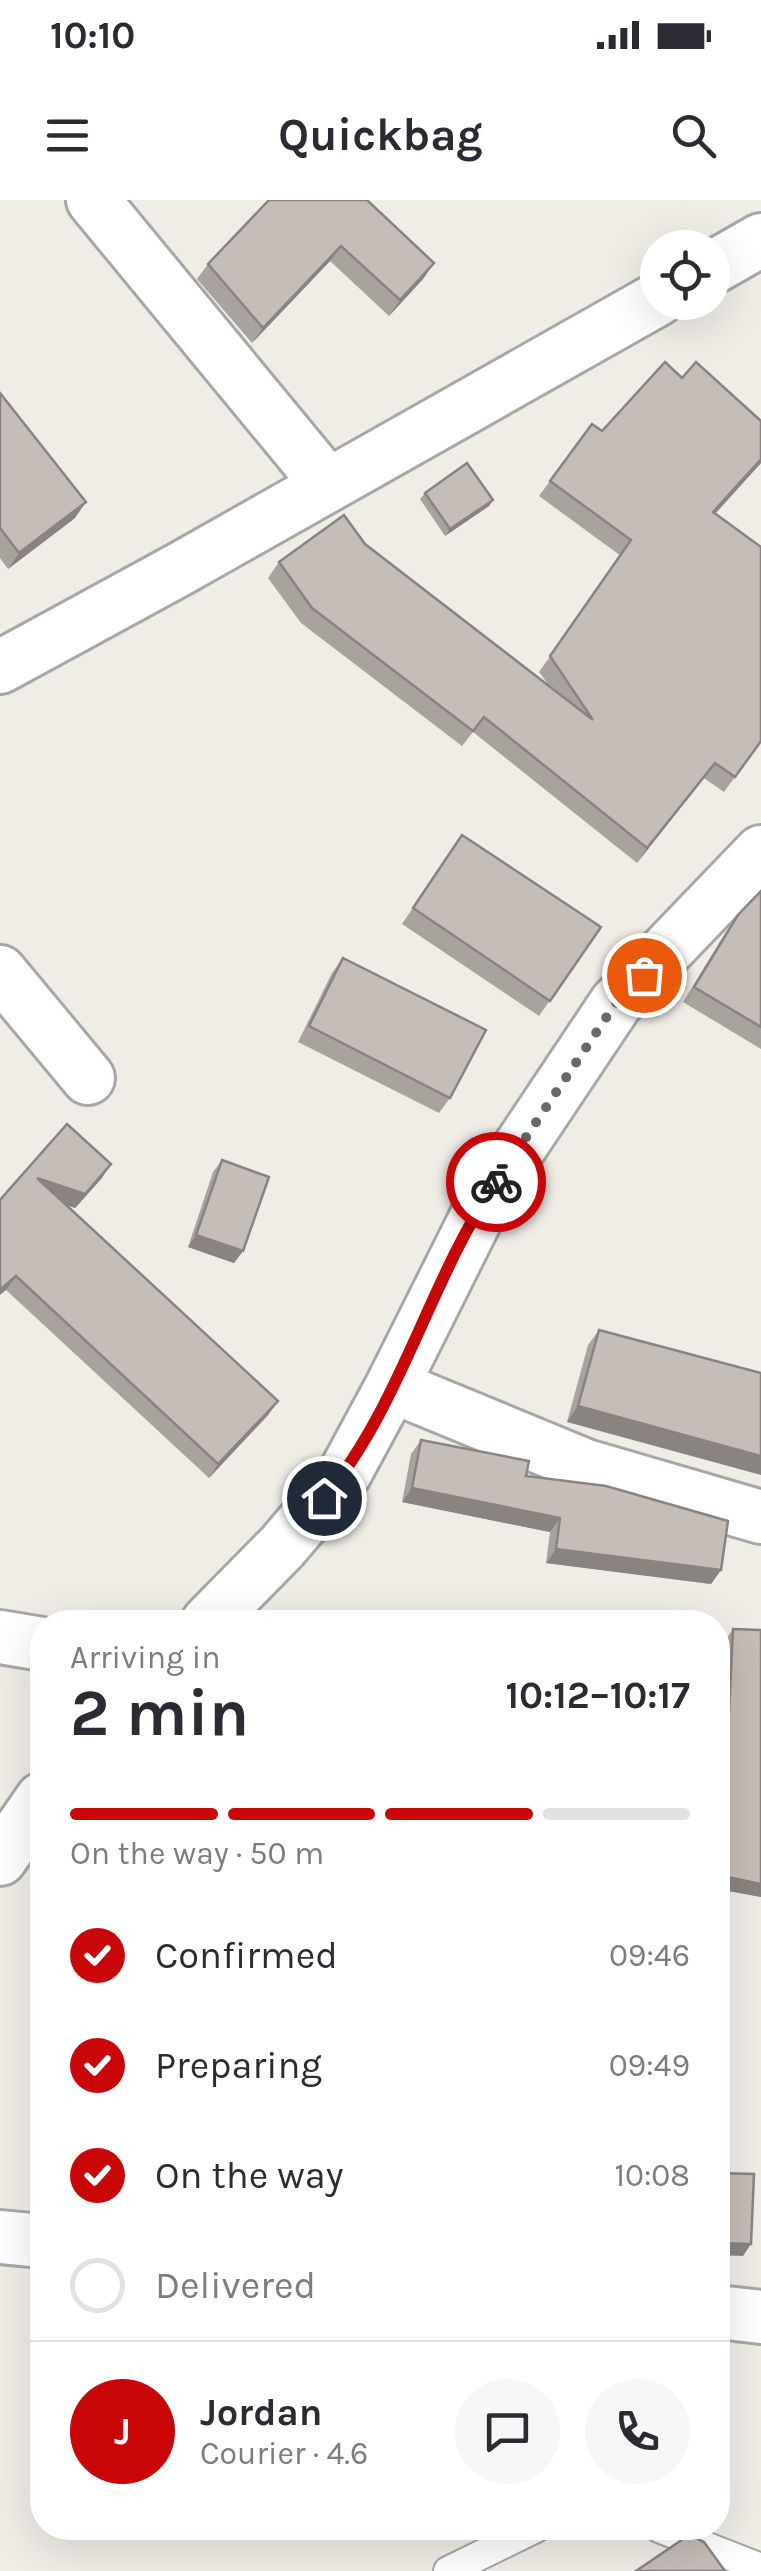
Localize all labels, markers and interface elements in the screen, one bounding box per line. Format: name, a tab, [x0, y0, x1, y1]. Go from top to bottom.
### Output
text: 10:10	[50, 13, 135, 58]
icon: menu	[40, 108, 95, 163]
icon: search	[666, 108, 721, 163]
text: Quickbag	[278, 109, 483, 161]
map controls	[640, 230, 730, 320]
button: locate	[640, 230, 730, 320]
pin	[602, 933, 687, 1018]
icon: bag	[617, 948, 672, 1003]
courier	[446, 1132, 546, 1232]
icon: bike	[469, 1155, 524, 1210]
pin	[282, 1456, 367, 1541]
icon: home	[297, 1471, 352, 1526]
text: Arriving in	[70, 1639, 221, 1676]
text: 10:12–10:17	[505, 1673, 690, 1718]
text: 2 min	[70, 1675, 249, 1751]
text: On the way · 50 m	[70, 1835, 324, 1872]
icon: check	[70, 1928, 125, 1983]
text: Confirmed	[155, 1933, 338, 1978]
text: 09:46	[609, 1937, 690, 1974]
icon: check	[70, 2038, 125, 2093]
text: Preparing	[155, 2043, 322, 2088]
text: 09:49	[609, 2047, 690, 2084]
icon: check	[70, 2148, 125, 2203]
text: On the way	[155, 2153, 343, 2198]
text: 10:08	[614, 2157, 690, 2194]
text: Delivered	[155, 2263, 316, 2308]
button: chat	[455, 2379, 560, 2484]
button: phone	[585, 2379, 690, 2484]
text: Jordan	[200, 2390, 323, 2435]
text: J	[114, 2409, 131, 2454]
text: Courier · 4.6	[200, 2435, 368, 2472]

